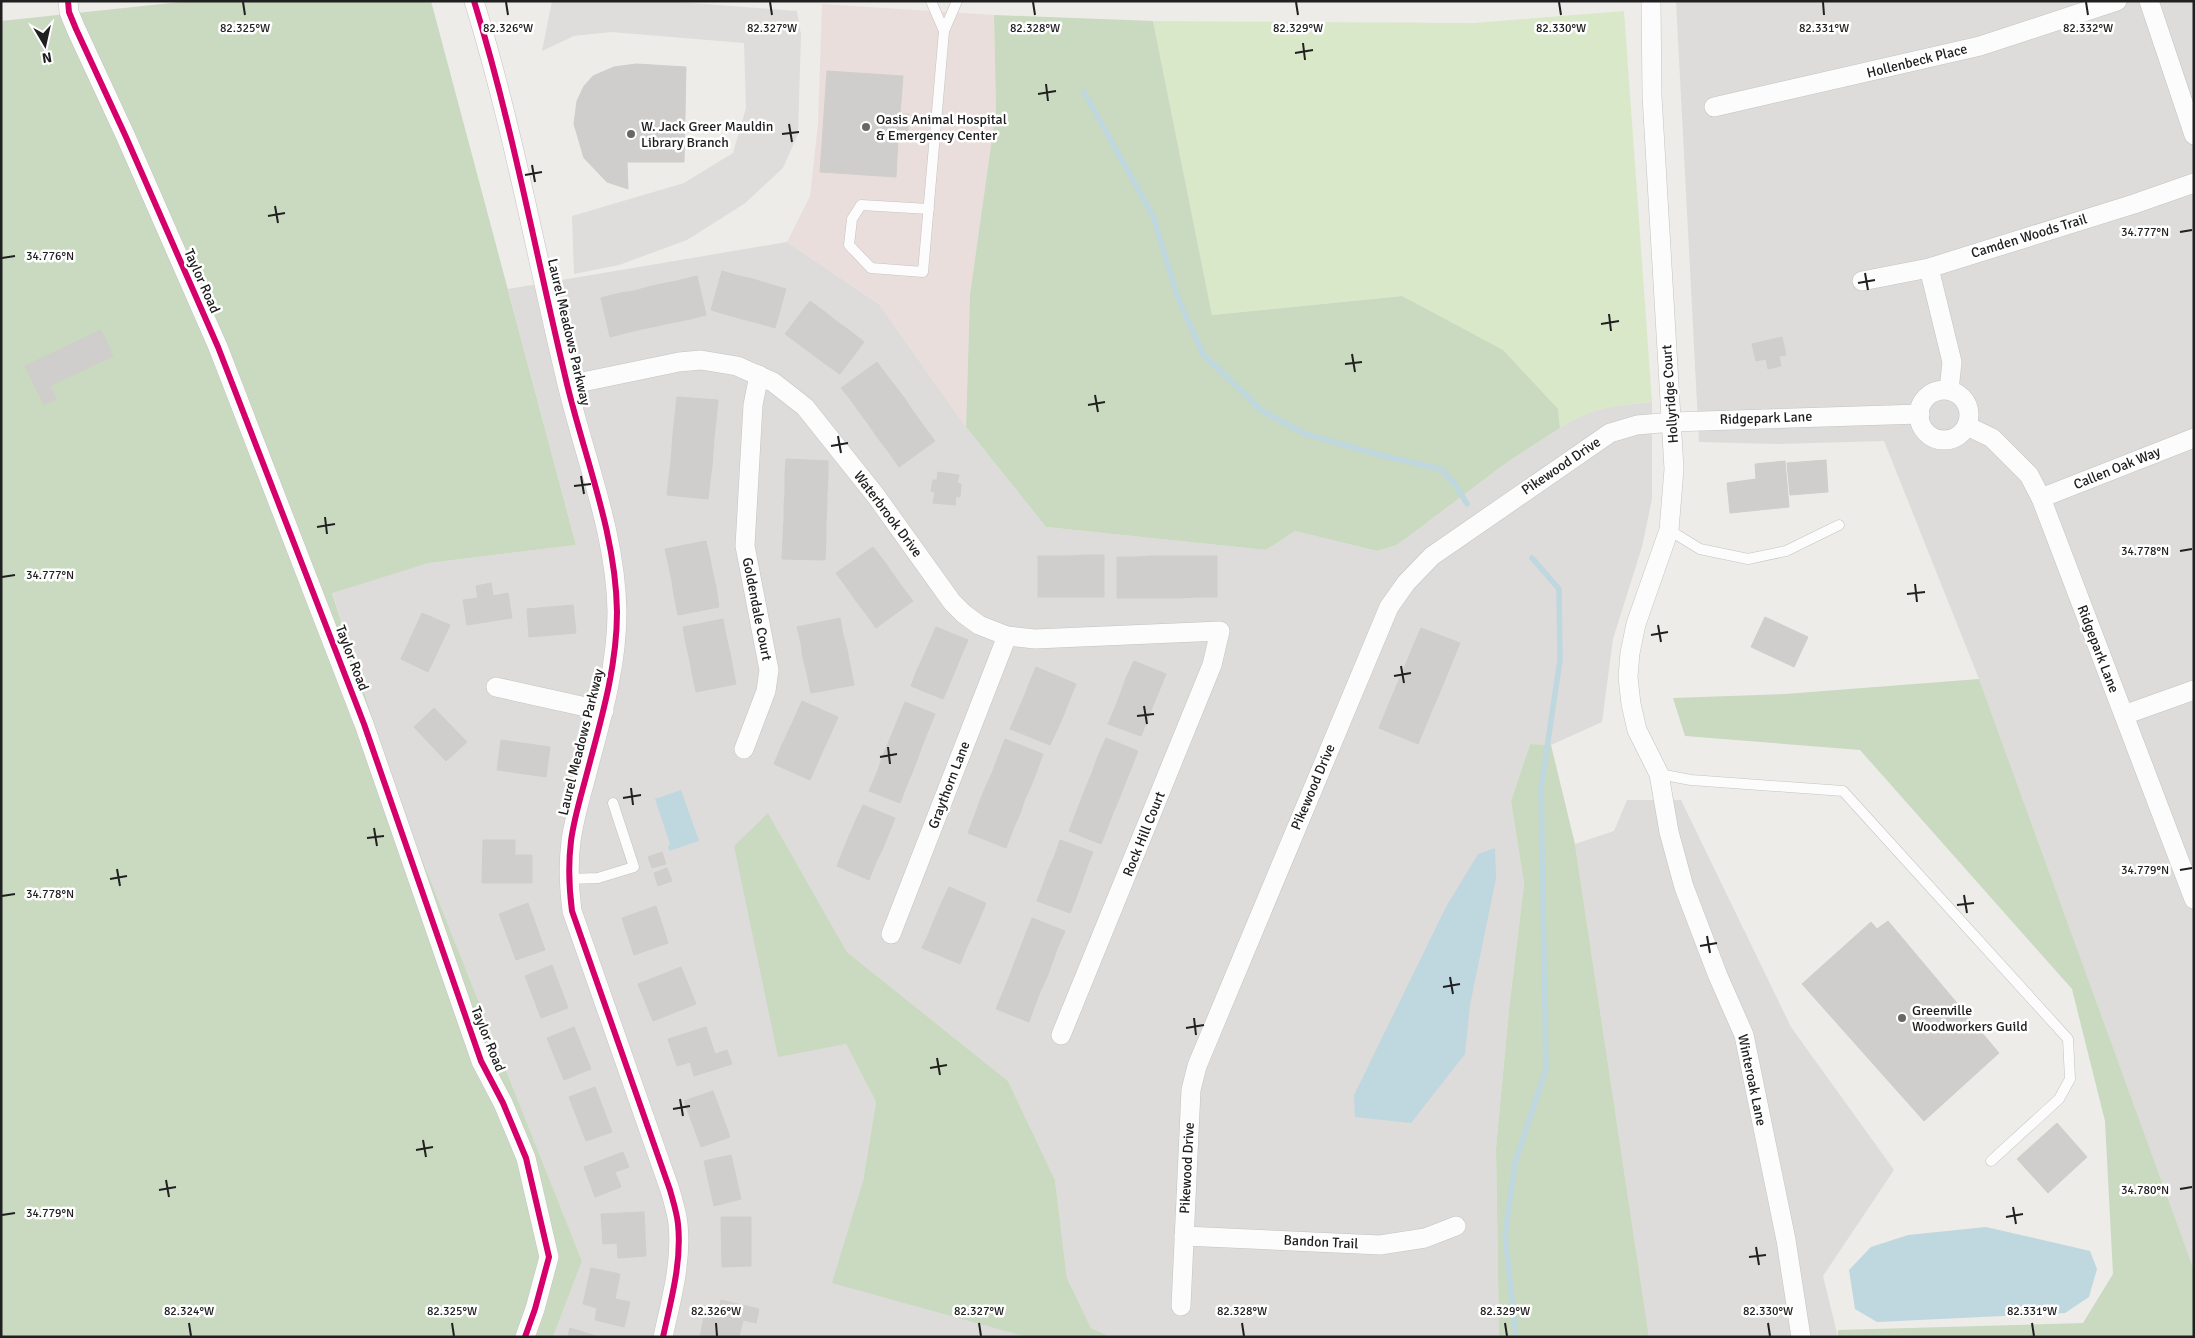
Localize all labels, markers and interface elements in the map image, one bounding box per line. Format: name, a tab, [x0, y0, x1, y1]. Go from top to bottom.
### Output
north arrow	[20, 20, 70, 70]
text: 82.325°W	[220, 21, 270, 36]
text: 82.326°W	[483, 21, 533, 36]
text: 82.327°W	[747, 21, 797, 36]
text: 82.328°W	[1010, 21, 1060, 36]
text: 82.329°W	[1273, 21, 1323, 36]
text: 82.330°W	[1536, 21, 1586, 36]
text: 82.331°W	[1799, 21, 1849, 36]
text: 82.332°W	[2063, 21, 2113, 36]
street label: Hollenbeck Place	[1865, 40, 1969, 82]
text: N	[41, 48, 53, 67]
place label: Oasis Animal Hospital & Emergency Center	[876, 111, 1007, 144]
place label: W. Jack Greer Mauldin Library Branch	[641, 118, 773, 151]
marker: Oasis Animal Hospital & Emergency Center	[860, 121, 872, 133]
marker: W. Jack Greer Mauldin Library Branch	[625, 128, 637, 140]
street label: Camden Woods Trail	[1969, 210, 2089, 262]
text: 34.777°N	[2121, 225, 2169, 240]
street label: Taylor Road	[180, 246, 224, 316]
text: 34.776°N	[26, 249, 74, 264]
street label: Laurel Meadows Parkway	[544, 257, 594, 408]
street label: Hollyridge Court	[1658, 344, 1682, 444]
street label: Ridgepark Lane	[1719, 408, 1813, 428]
street label: Pikewood Drive	[1518, 433, 1604, 499]
street label: Callen Oak Way	[2071, 443, 2163, 493]
street label: Waterbrook Drive	[850, 468, 926, 560]
text: 34.778°N	[2121, 544, 2169, 559]
street label: Goldendale Court	[739, 556, 775, 662]
text: 34.777°N	[26, 568, 74, 583]
street label: Ridgepark Lane	[2073, 603, 2123, 695]
street label: Taylor Road	[332, 623, 372, 693]
street label: Laurel Meadows Parkway	[555, 666, 608, 817]
street label: Graythorn Lane	[925, 739, 973, 831]
street label: Pikewood Drive	[1287, 742, 1339, 832]
street label: Rock Hill Court	[1119, 789, 1169, 879]
text: 34.779°N	[2121, 863, 2169, 878]
text: 34.778°N	[26, 887, 74, 902]
place label: Greenville Woodworkers Guild	[1912, 1002, 2028, 1035]
street label: Taylor Road	[467, 1004, 509, 1074]
marker: Greenville Woodworkers Guild	[1896, 1012, 1908, 1024]
street label: Winteroak Lane	[1734, 1033, 1770, 1127]
street label: Pikewood Drive	[1176, 1122, 1198, 1214]
text: 34.780°N	[2121, 1183, 2169, 1198]
text: 34.779°N	[26, 1206, 74, 1221]
street label: Bandon Trail	[1283, 1232, 1359, 1252]
text: 82.324°W	[164, 1304, 214, 1319]
text: 82.325°W	[427, 1304, 477, 1319]
text: 82.326°W	[691, 1304, 741, 1319]
text: 82.327°W	[954, 1304, 1004, 1319]
text: 82.328°W	[1217, 1304, 1267, 1319]
text: 82.329°W	[1480, 1304, 1530, 1319]
text: 82.330°W	[1743, 1304, 1793, 1319]
text: 82.331°W	[2007, 1304, 2057, 1319]

